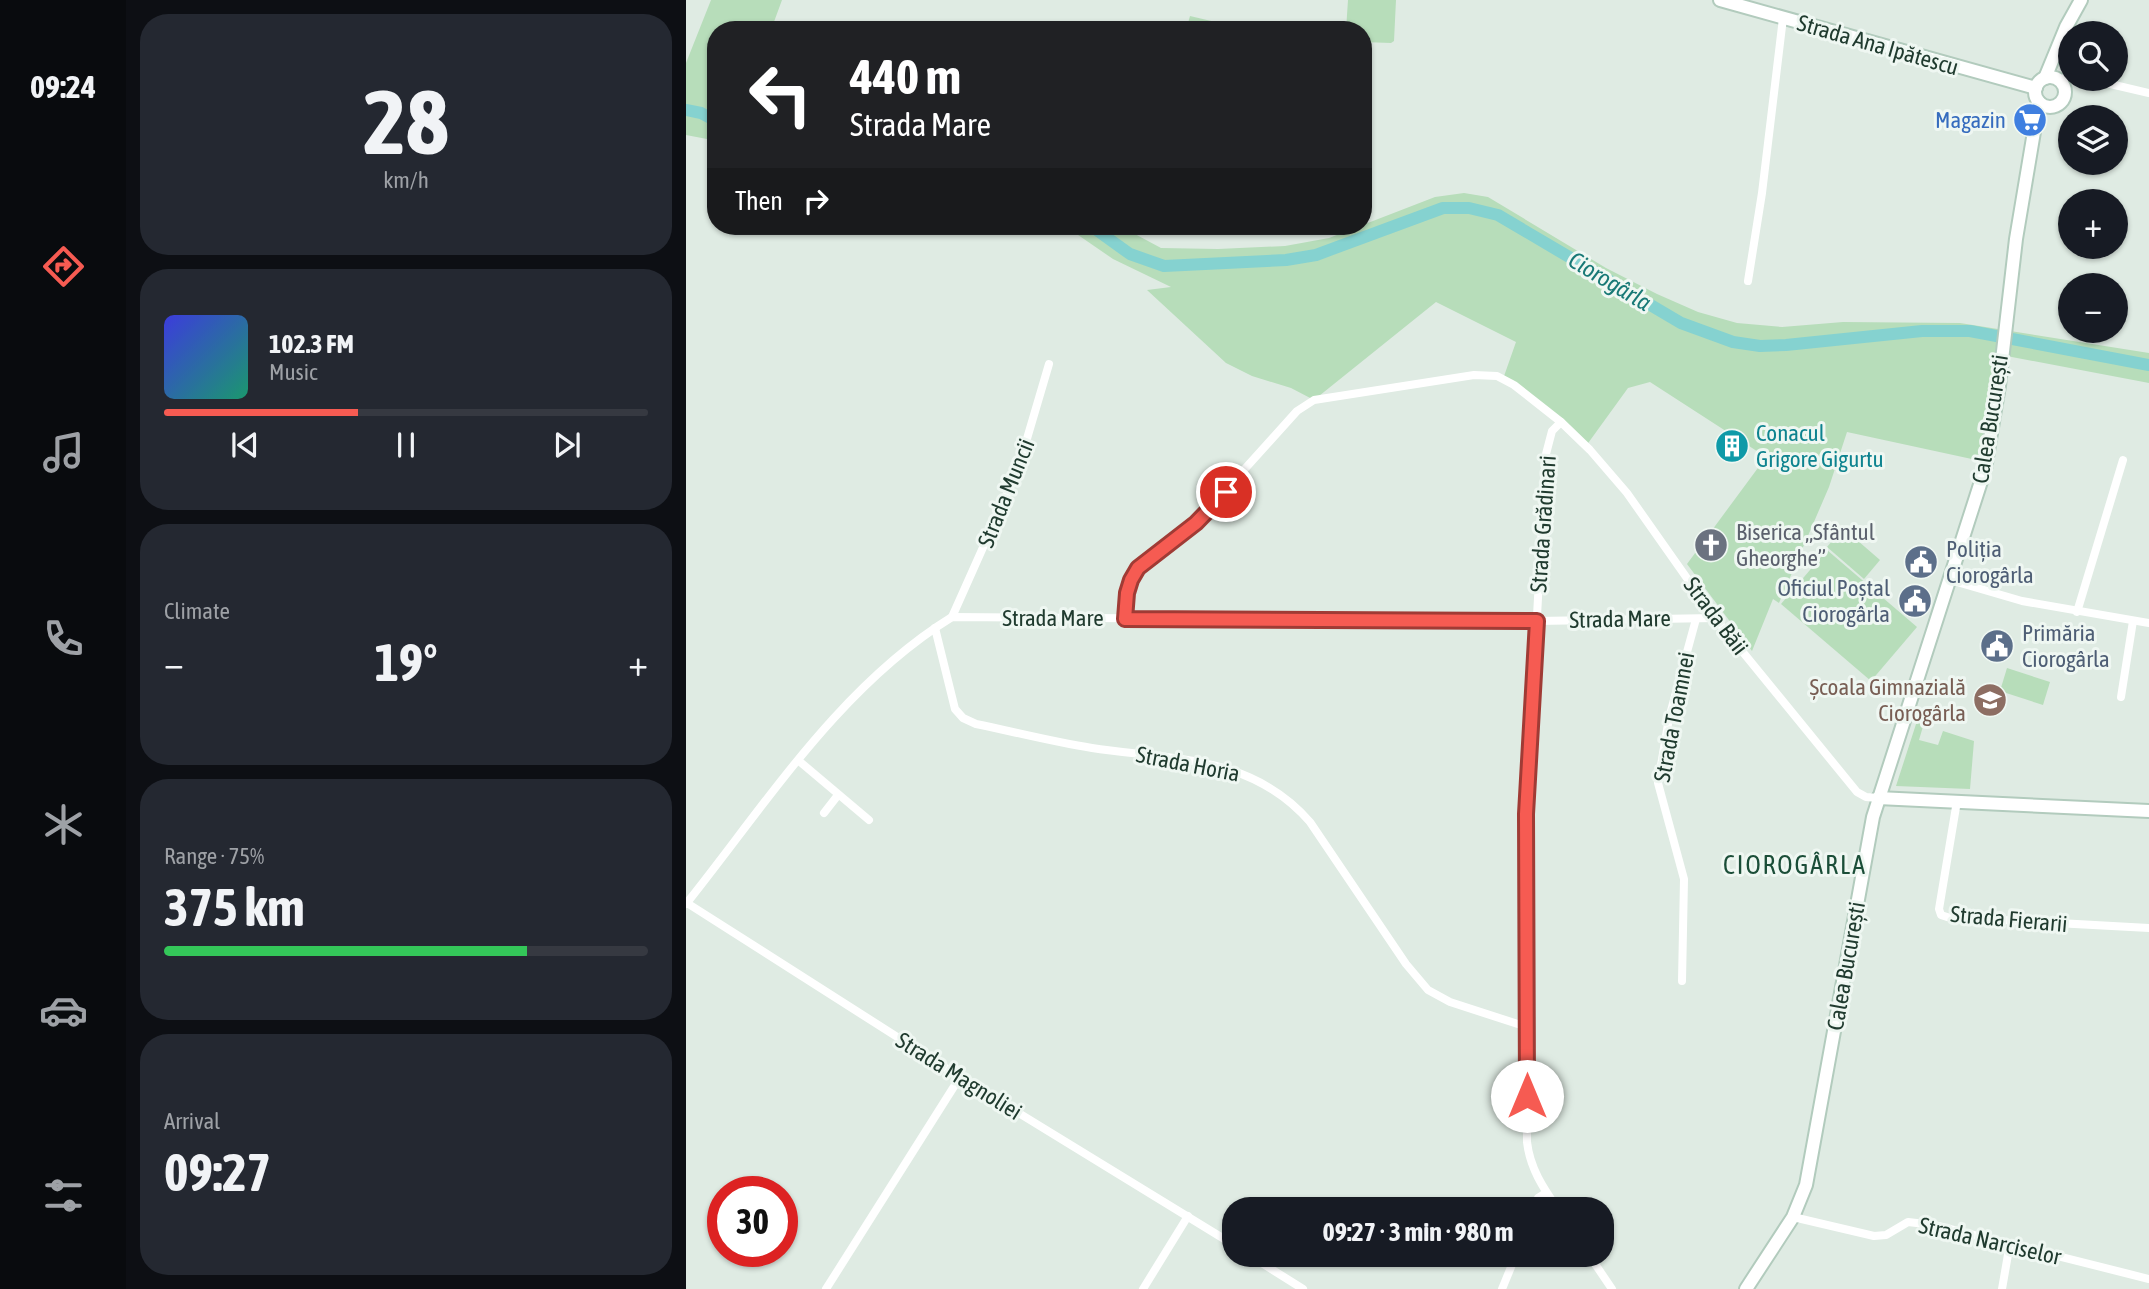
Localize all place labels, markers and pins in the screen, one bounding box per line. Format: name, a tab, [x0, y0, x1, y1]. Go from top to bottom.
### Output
supermarket icon: Magazin	[2011, 101, 2049, 139]
place label: Magazin	[1935, 107, 2006, 133]
place label: Conacul Grigore Gigurtu	[1756, 420, 1884, 472]
building icon: Conacul Grigore Gigurtu	[1713, 427, 1751, 465]
pin	[1196, 462, 1256, 522]
place label: Biserica „Sfântul Gheorghe”	[1736, 519, 1875, 571]
church icon: Biserica „Sfântul Gheorghe”	[1692, 526, 1730, 564]
place label: Poliția Ciorogârla	[1946, 536, 2034, 588]
public building icon: Poliția Ciorogârla	[1902, 543, 1940, 581]
place label: Oficiul Poștal Ciorogârla	[1777, 575, 1890, 627]
public building icon: Oficiul Poștal Ciorogârla	[1896, 582, 1934, 620]
place label: Primăria Ciorogârla	[2022, 620, 2110, 672]
public building icon: Primăria Ciorogârla	[1978, 627, 2016, 665]
place label: Școala Gimnazială Ciorogârla	[1809, 674, 1966, 726]
school or university icon: Școala Gimnazială Ciorogârla	[1971, 681, 2009, 719]

